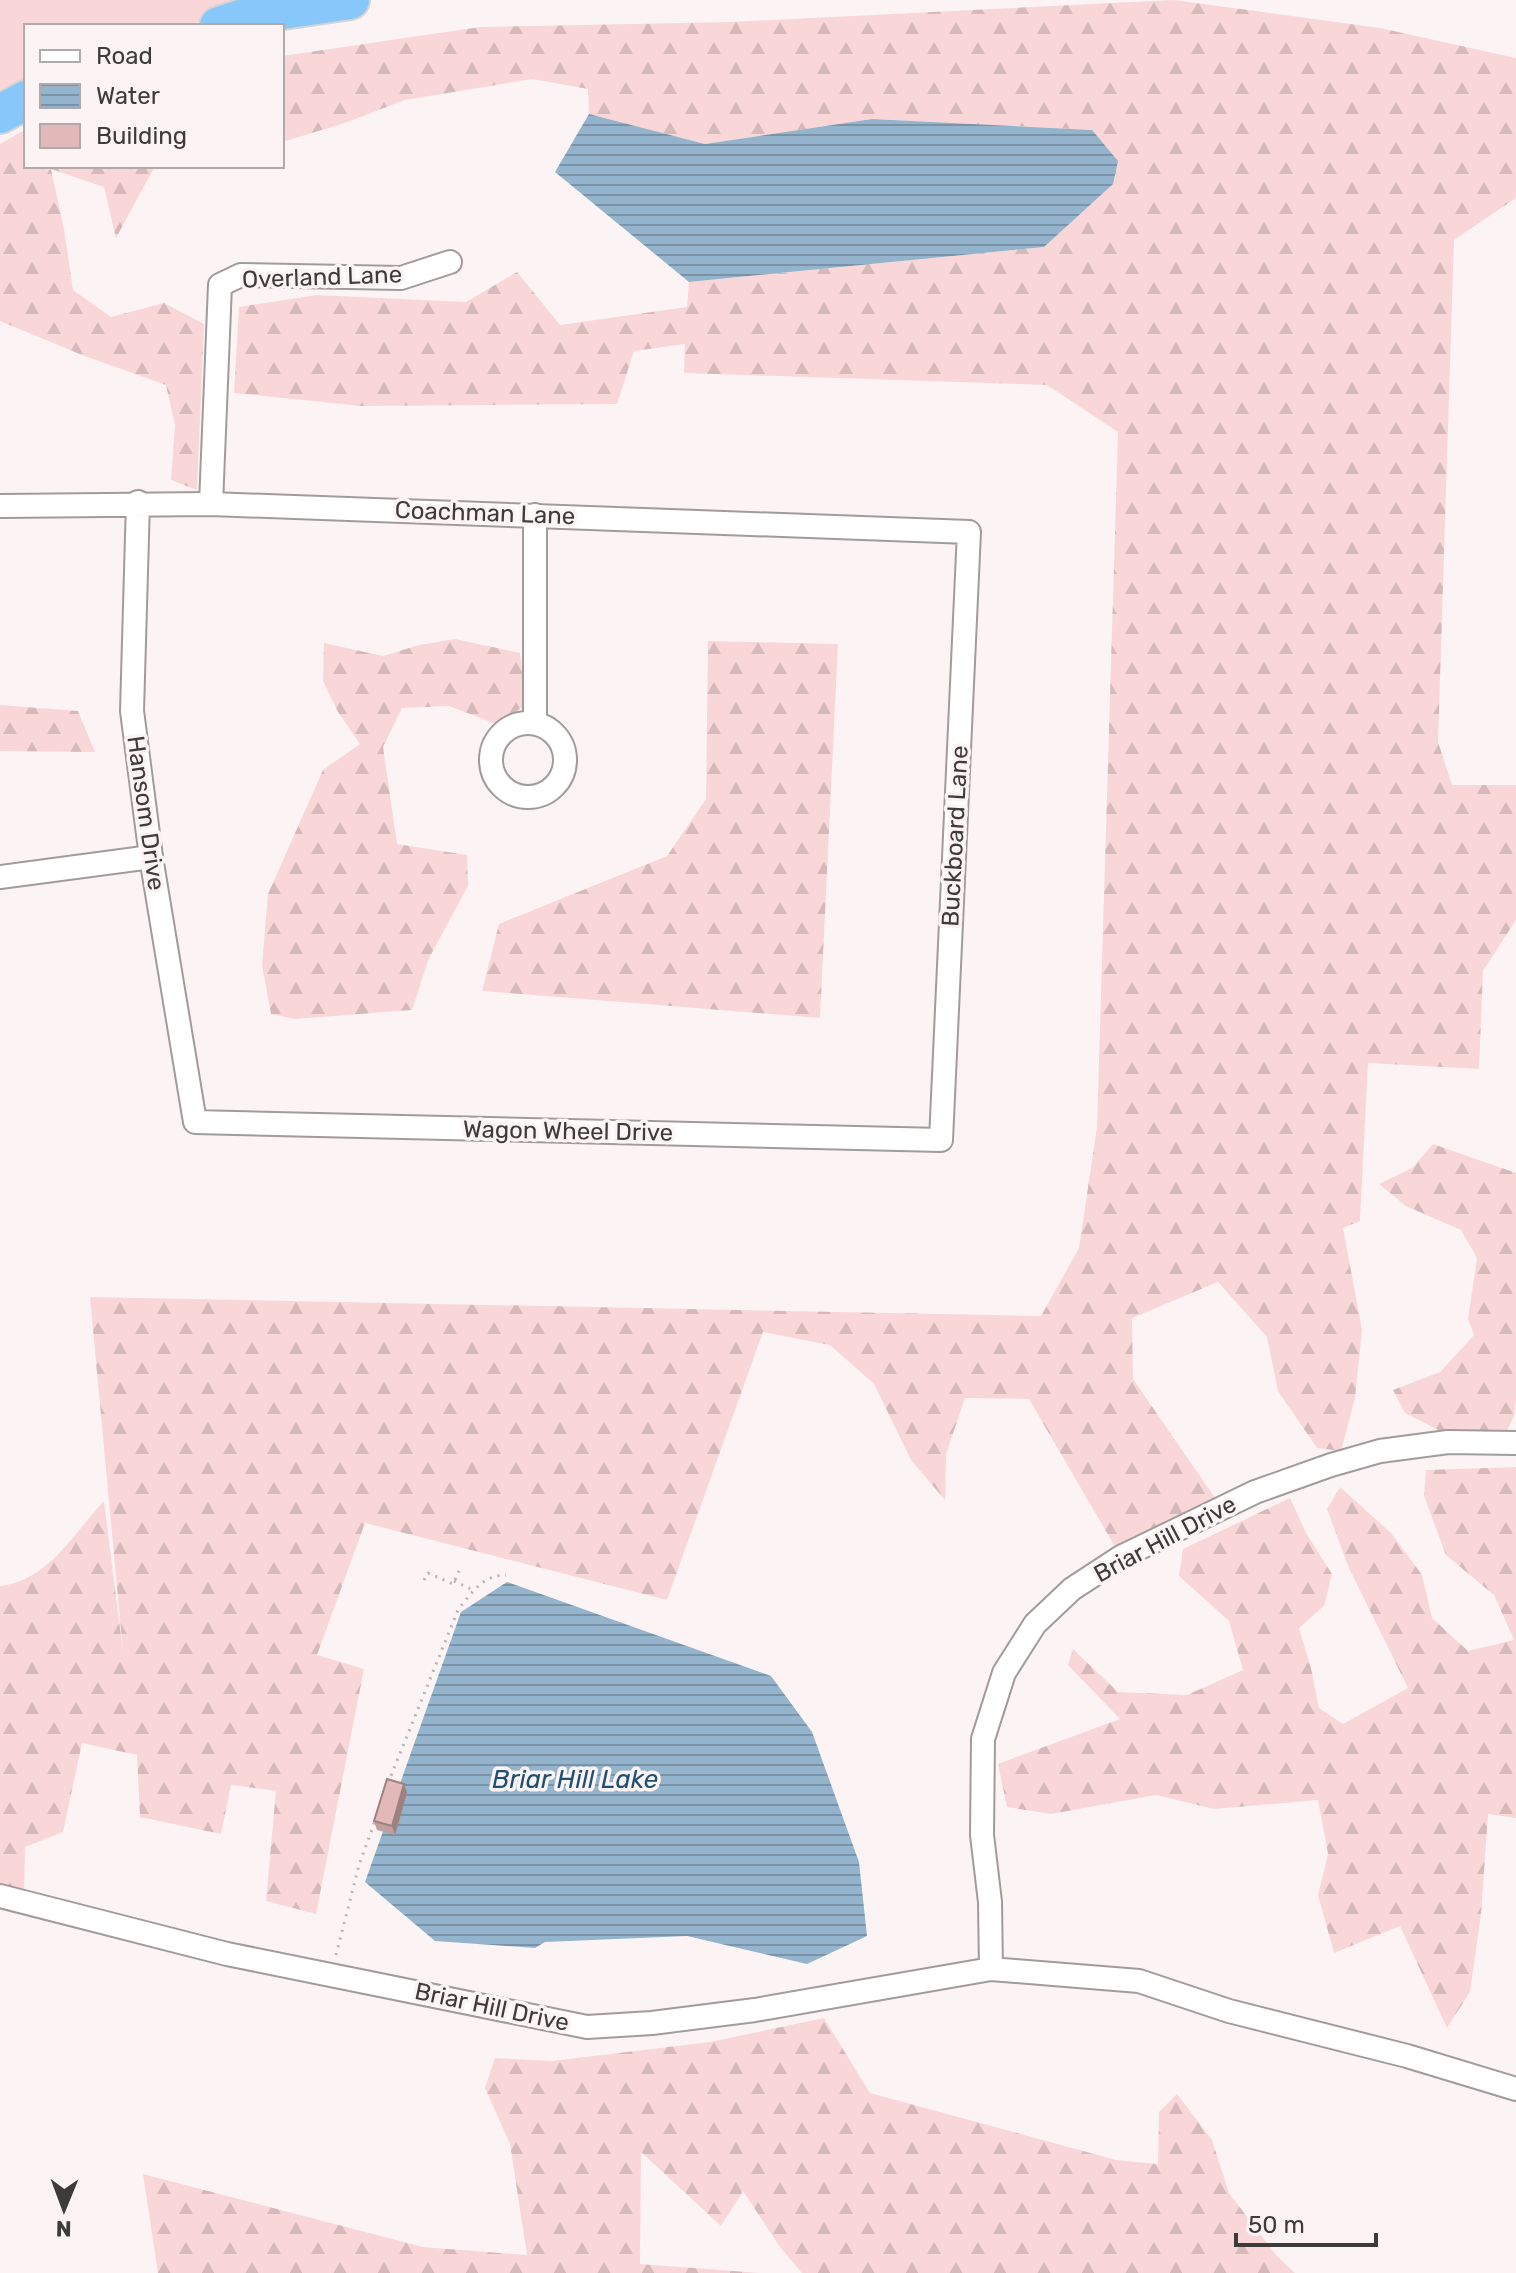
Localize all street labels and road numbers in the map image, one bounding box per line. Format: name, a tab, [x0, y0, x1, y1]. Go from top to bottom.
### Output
street label: Overland Lane	[241, 260, 403, 294]
street label: Coachman Lane	[394, 496, 576, 530]
street label: Hansom Drive	[121, 734, 171, 892]
street label: Buckboard Lane	[936, 745, 974, 927]
street label: Wagon Wheel Drive	[463, 1115, 673, 1147]
street label: Briar Hill Drive	[1089, 1490, 1241, 1588]
street label: Briar Hill Drive	[412, 1977, 572, 2037]

